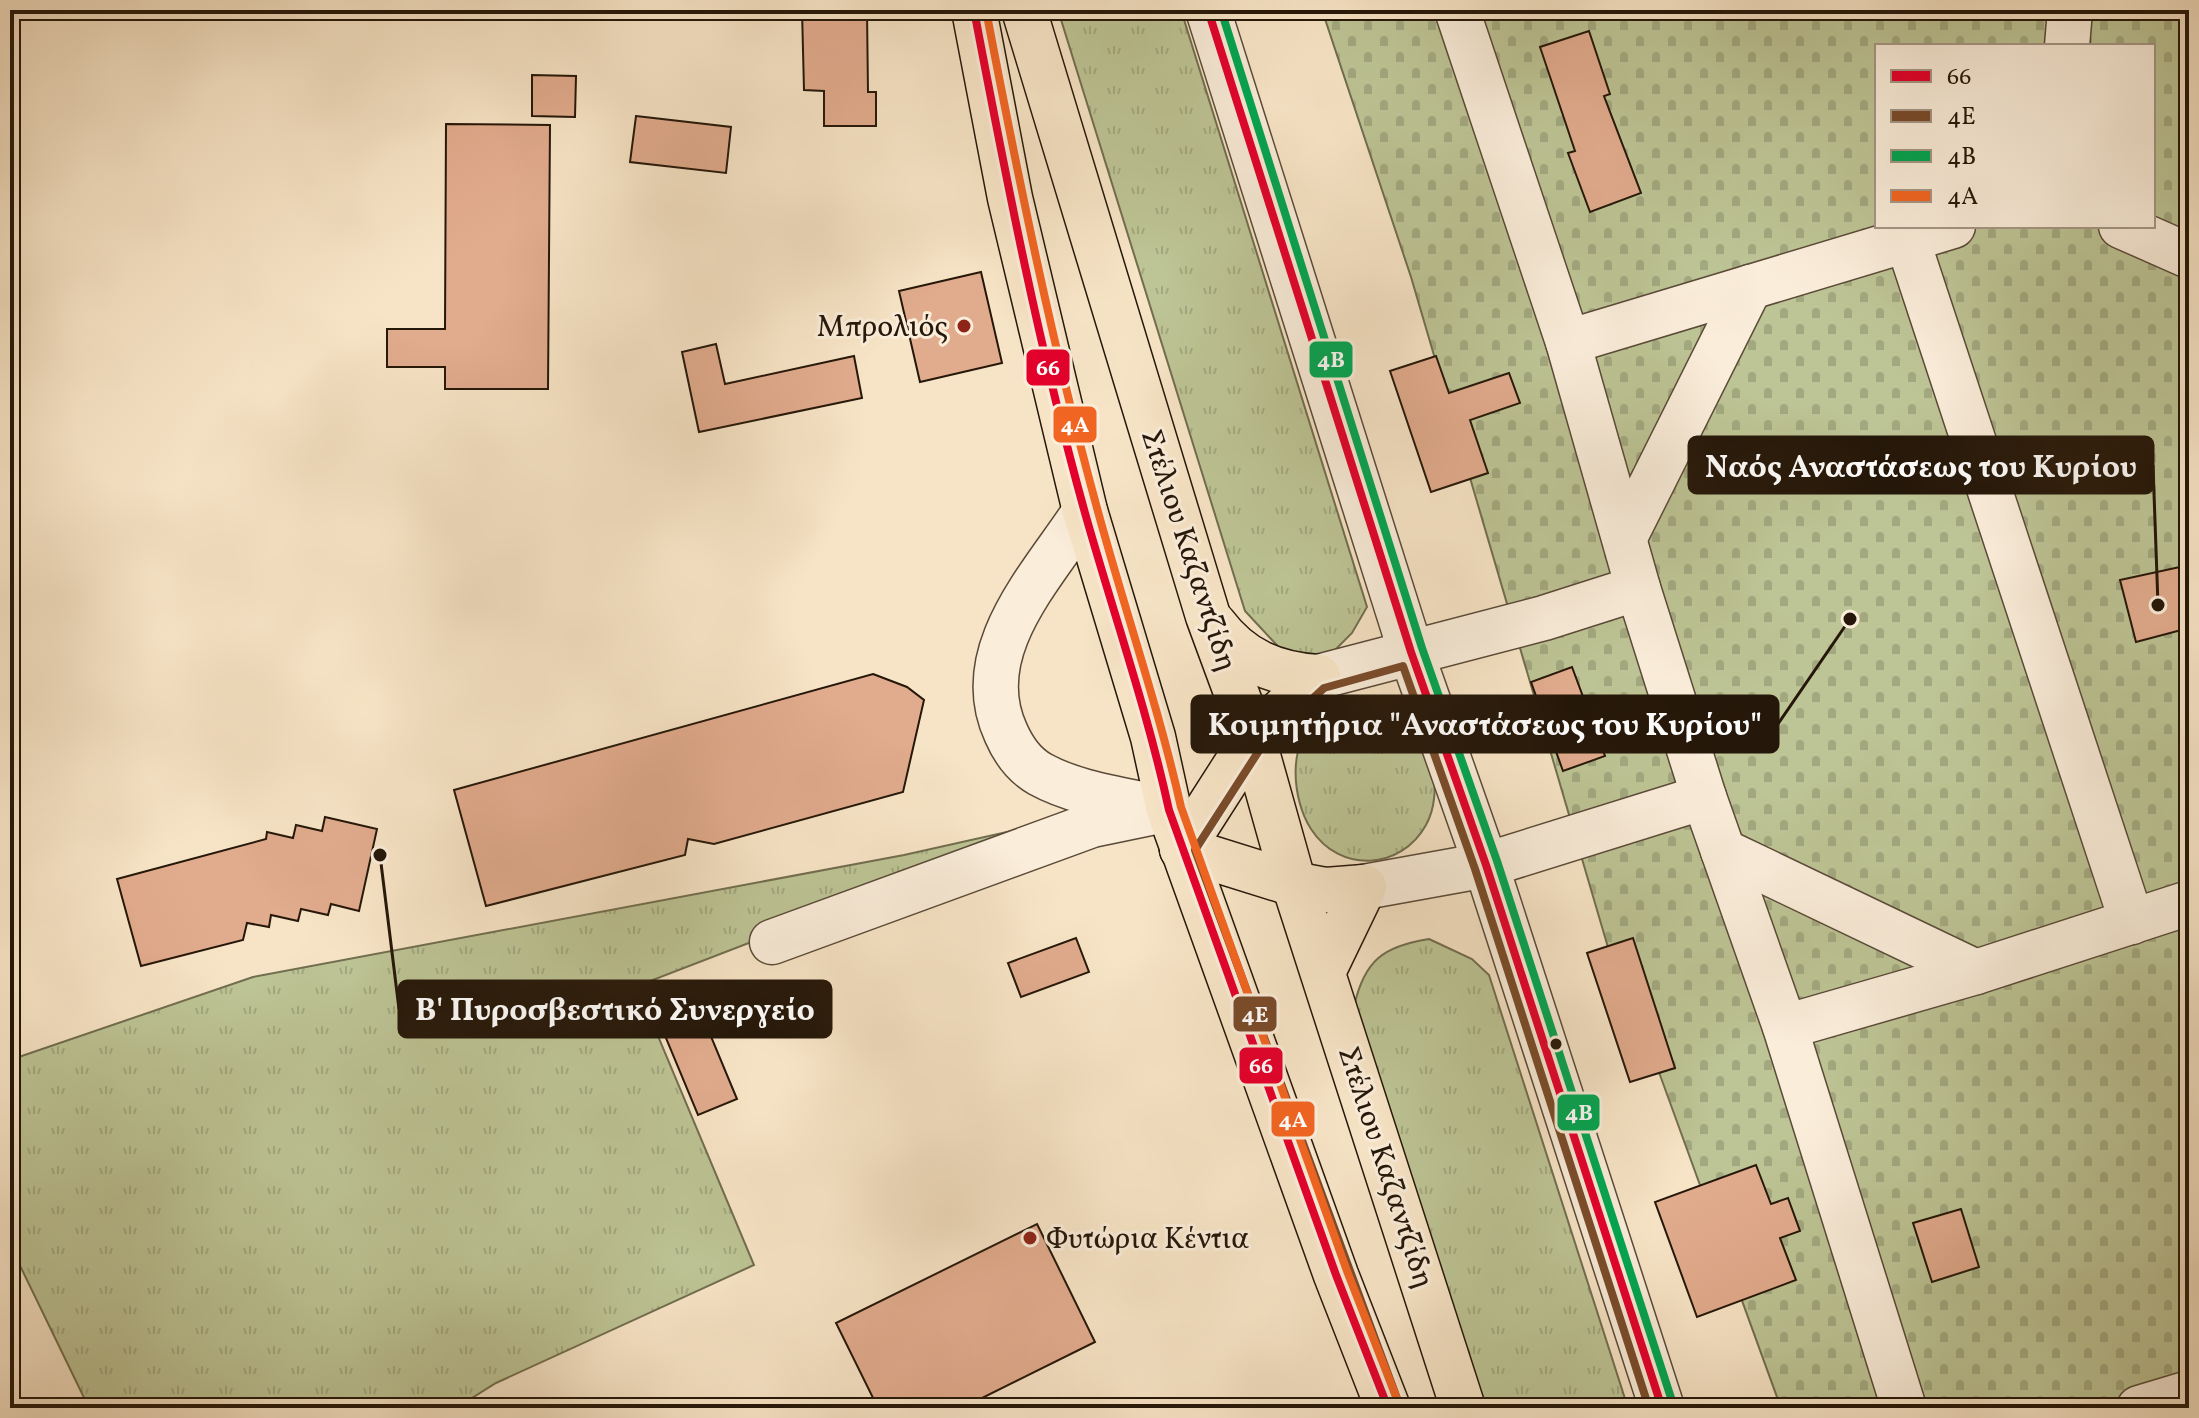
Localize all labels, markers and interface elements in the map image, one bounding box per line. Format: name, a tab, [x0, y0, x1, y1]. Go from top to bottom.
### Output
legend	[1875, 44, 2155, 228]
text: 66	[1947, 61, 1971, 95]
text: 4Ε	[1947, 101, 1976, 135]
text: 4Β	[1947, 141, 1976, 175]
text: 4Α	[1947, 181, 1978, 215]
place label: Μπρολιός	[817, 307, 948, 349]
marker: Μπρολιός	[955, 317, 973, 335]
line badge: 4Β	[1308, 340, 1354, 379]
text: 4Β	[1317, 346, 1345, 377]
line badge: 66	[1025, 348, 1071, 387]
text: 66	[1036, 354, 1060, 385]
line badge: 4Α	[1052, 405, 1098, 444]
text: 4Α	[1061, 411, 1090, 442]
street label: Στέλιου Καζαντζίδη	[1129, 424, 1247, 677]
callout: Ναός Αναστάσεως του Κυρίου	[1689, 437, 2153, 493]
text: Ναός Αναστάσεως του Κυρίου	[1705, 447, 2137, 491]
callout: Κοιμητήρια "Αναστάσεως του Κυρίου"	[1192, 696, 1778, 752]
text: Κοιμητήρια "Αναστάσεως του Κυρίου"	[1208, 705, 1762, 749]
callout: Β' Πυροσβεστικό Συνεργείο	[399, 981, 831, 1037]
text: Β' Πυροσβεστικό Συνεργείο	[415, 990, 815, 1034]
line badge: 4Ε	[1232, 995, 1278, 1033]
text: 4Ε	[1241, 1001, 1269, 1032]
unlabelled marker	[1548, 1036, 1564, 1052]
street label: Στέλιου Καζαντζίδη	[1326, 1041, 1444, 1294]
line badge: 66	[1238, 1046, 1284, 1085]
text: 66	[1249, 1052, 1273, 1083]
line badge: 4Β	[1556, 1093, 1601, 1132]
text: 4Β	[1565, 1099, 1593, 1130]
line badge: 4Α	[1270, 1100, 1316, 1138]
text: 4Α	[1279, 1106, 1308, 1137]
place label: Φυτώρια Κέντια	[1046, 1219, 1249, 1261]
marker: Φυτώρια Κέντια	[1021, 1229, 1039, 1247]

